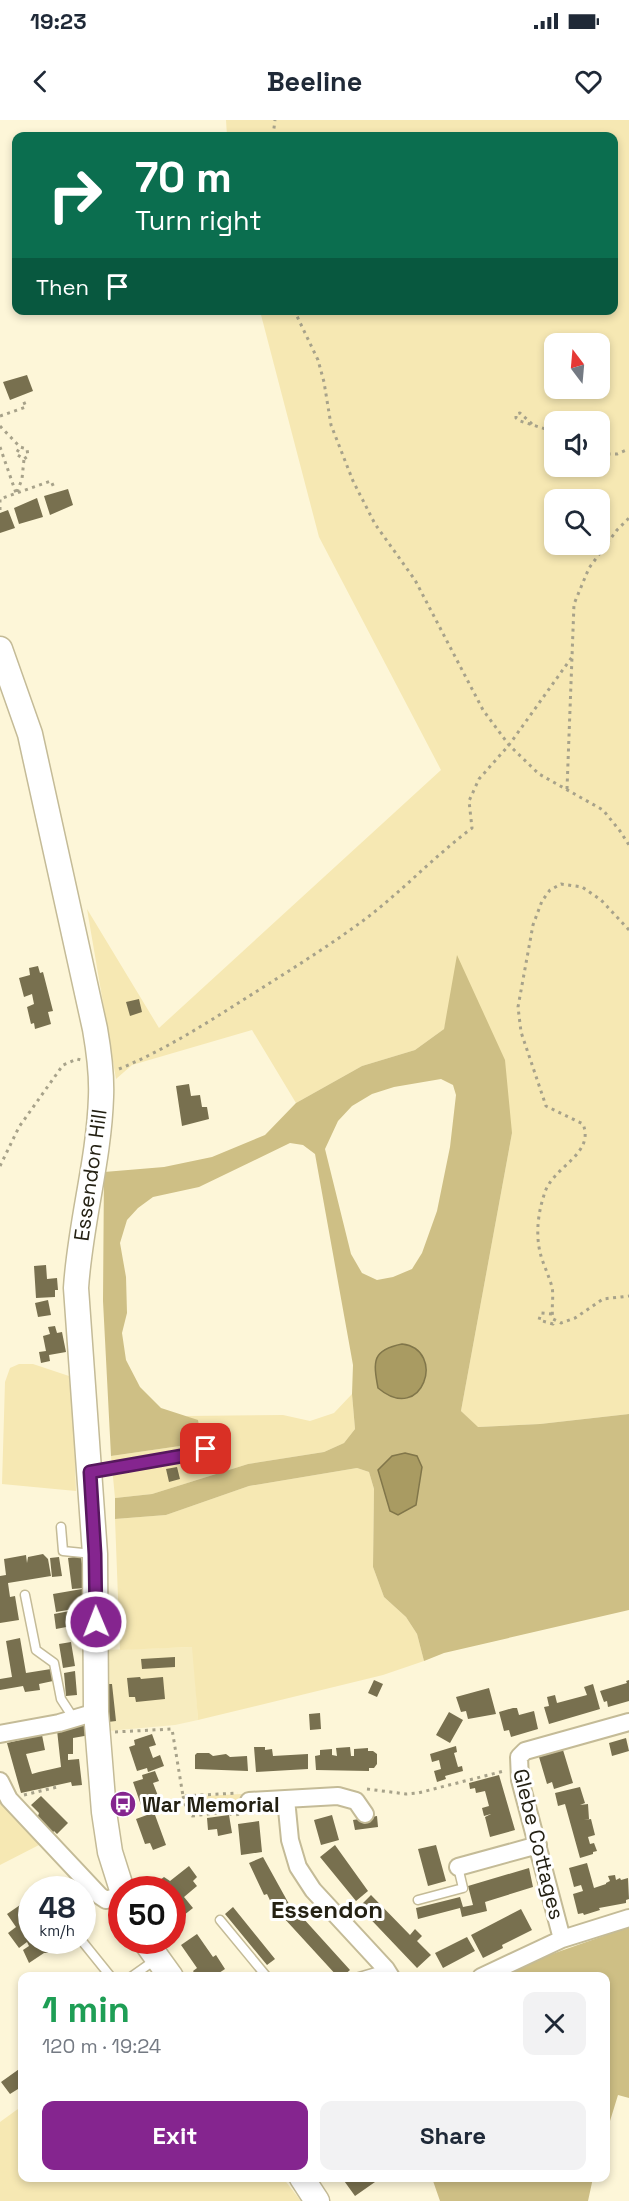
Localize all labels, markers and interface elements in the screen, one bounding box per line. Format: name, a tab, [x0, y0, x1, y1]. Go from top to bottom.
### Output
text: 19:23	[30, 7, 87, 35]
text: Beeline	[267, 64, 362, 99]
icon: back	[24, 65, 57, 98]
icon: heart	[572, 65, 605, 98]
text: 70 m	[135, 151, 232, 204]
icon: right	[36, 156, 114, 234]
text: Turn right	[135, 203, 262, 238]
icon: arrive	[101, 270, 134, 303]
text: Then	[36, 273, 89, 301]
north arrow	[544, 333, 610, 399]
map controls	[544, 333, 610, 555]
button: sound	[544, 411, 610, 477]
button: search	[544, 489, 610, 555]
street label: Essendon Hill	[67, 1107, 113, 1243]
pin	[180, 1423, 231, 1474]
icon: arrive	[189, 1432, 222, 1465]
position arrow	[64, 1590, 128, 1654]
street label: Glebe Cottages	[507, 1766, 571, 1922]
bus stop icon: War Memorial	[108, 1789, 138, 1819]
place label: War Memorial	[142, 1791, 280, 1818]
speed limit sign: 50	[108, 1876, 186, 1954]
text: 48	[38, 1888, 76, 1927]
district label: Essendon	[271, 1894, 383, 1925]
text: km/h	[39, 1921, 75, 1940]
text: 1 min	[42, 1987, 130, 2033]
button: close	[523, 1992, 586, 2055]
text: 120 m · 19:24	[42, 2033, 161, 2059]
button: Exit	[42, 2101, 308, 2170]
button: Share	[320, 2101, 586, 2170]

